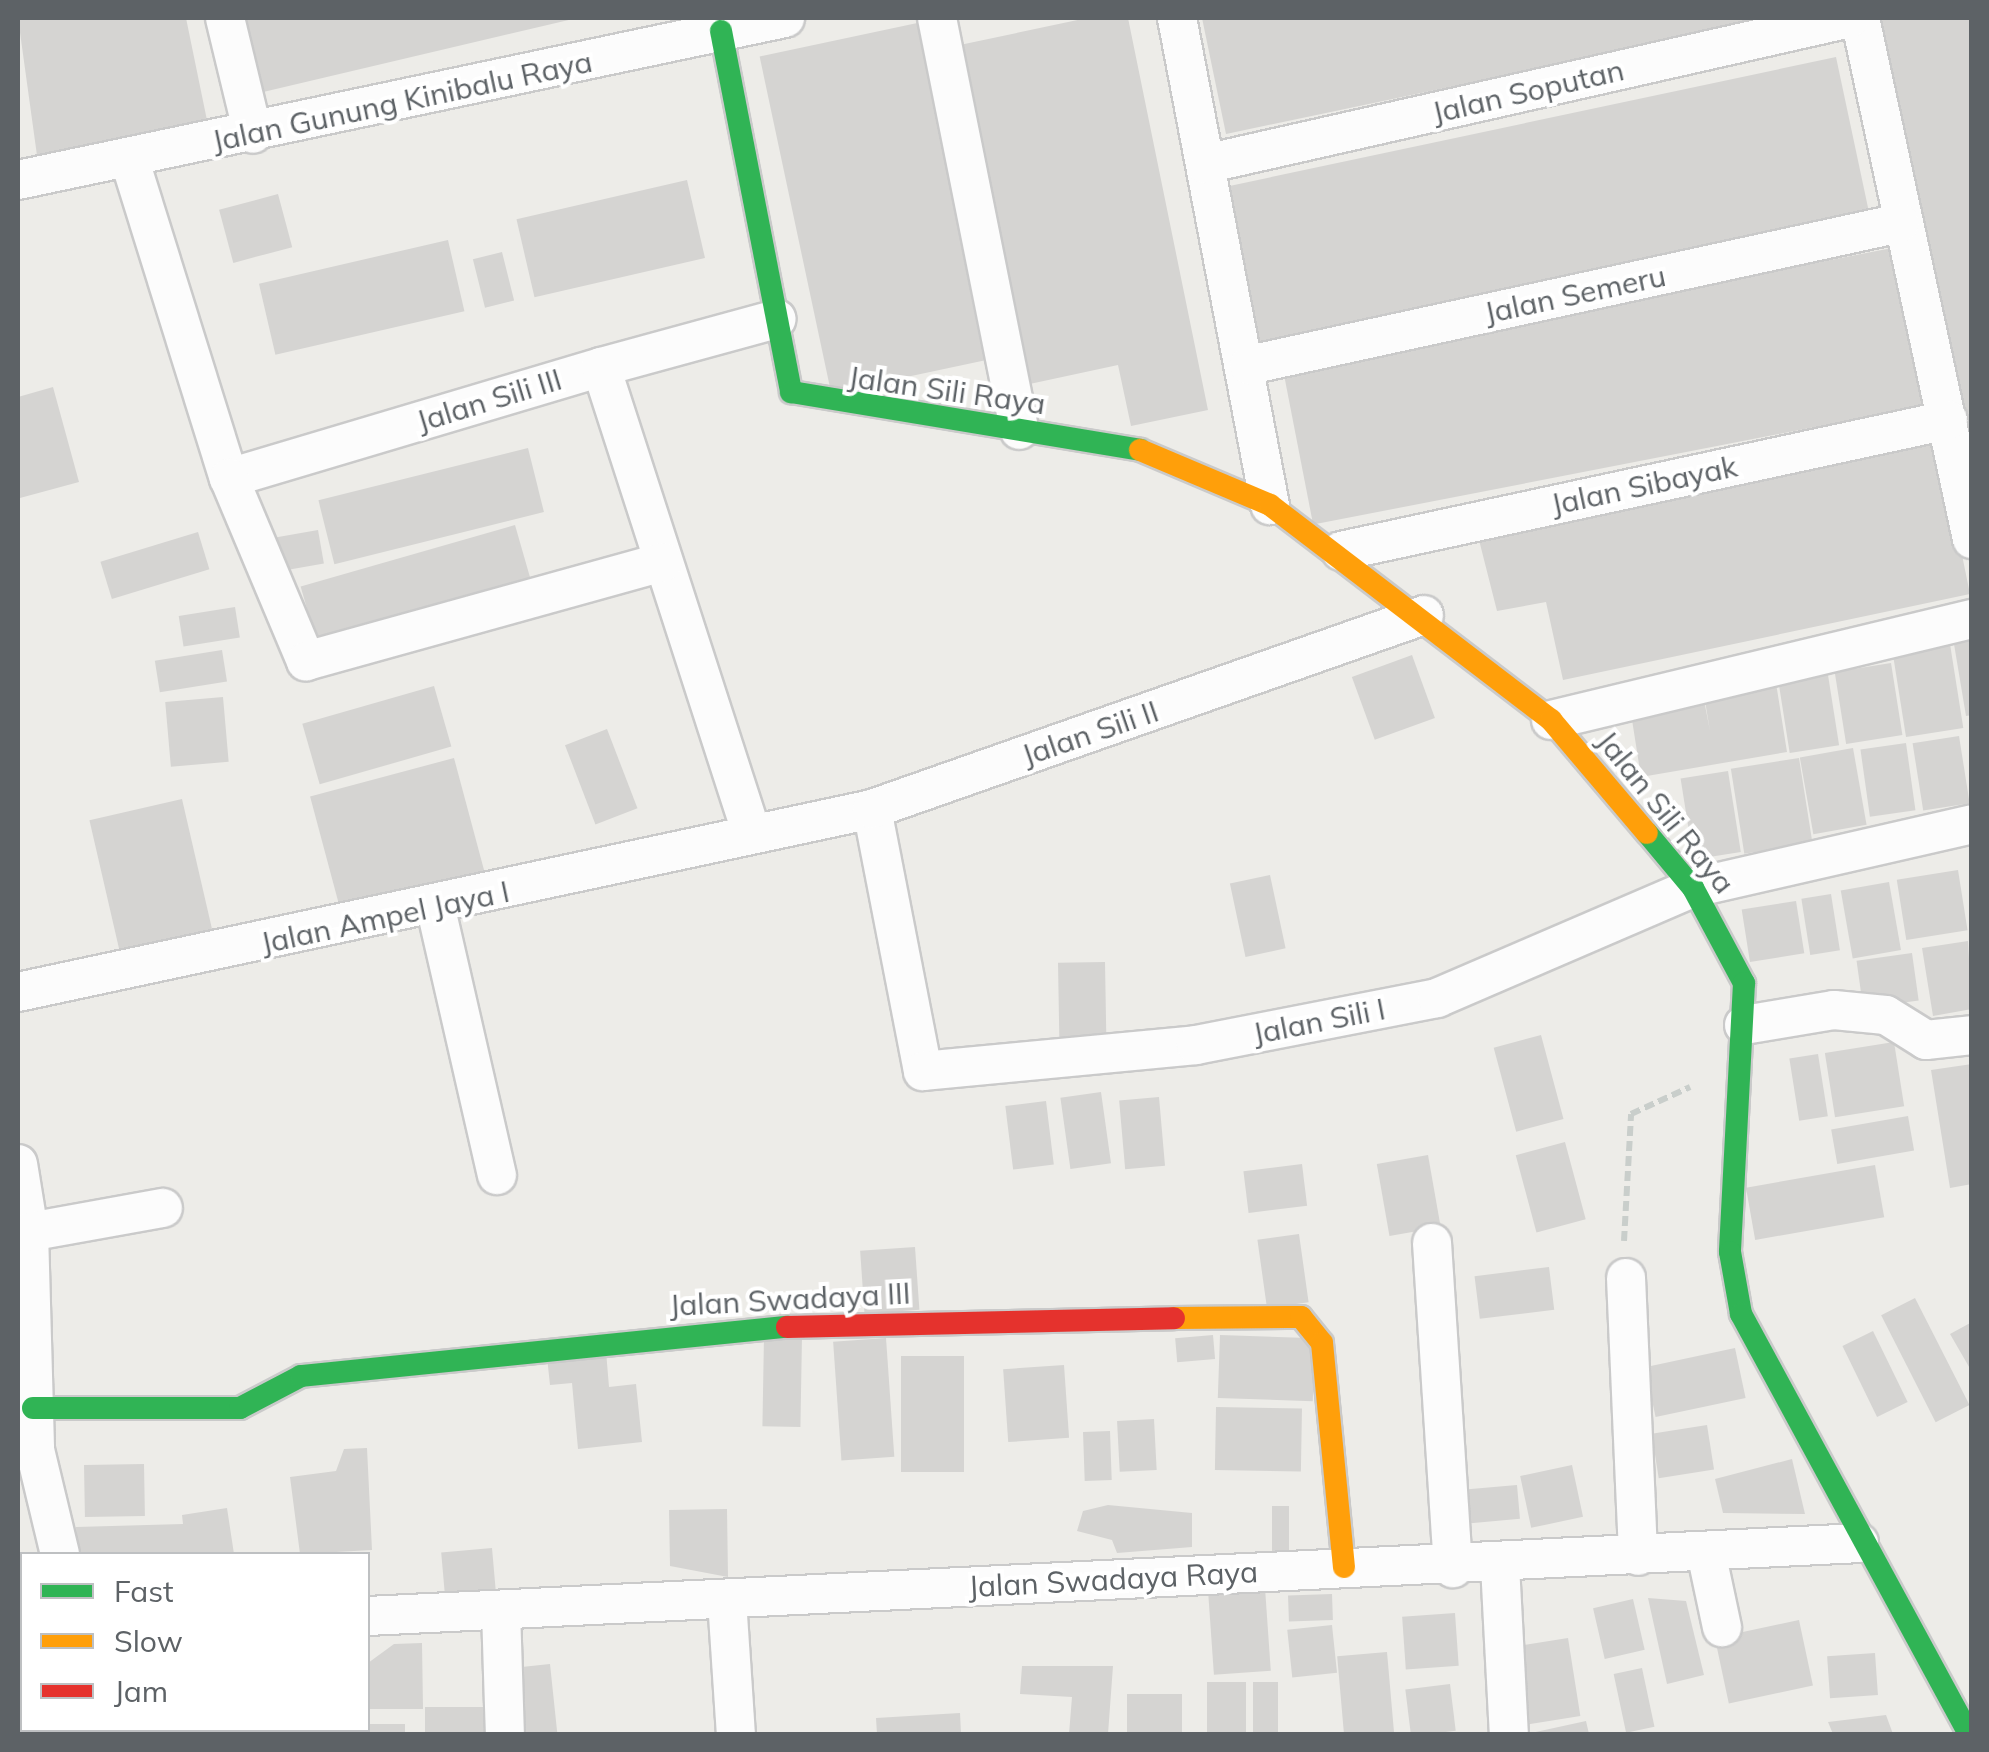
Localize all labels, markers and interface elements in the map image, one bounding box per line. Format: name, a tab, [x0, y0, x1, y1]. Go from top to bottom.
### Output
street label: Jalan Gunung Kinibalu Raya	[209, 43, 595, 159]
street label: Jalan Soputan	[1429, 51, 1627, 131]
street label: Jalan Semeru	[1481, 257, 1669, 331]
street label: Jalan Sili Raya	[846, 358, 1048, 422]
street label: Jalan Sili III	[412, 361, 566, 439]
street label: Jalan Sibayak	[1548, 448, 1740, 522]
street label: Jalan Sili II	[1017, 693, 1163, 773]
street label: Jalan Sili Raya	[1590, 724, 1742, 900]
street label: Jalan Ampel Jaya I	[257, 873, 513, 961]
street label: Jalan Sili I	[1250, 991, 1388, 1051]
street label: Jalan Swadaya III	[669, 1275, 911, 1323]
legend	[20, 1552, 370, 1732]
street label: Jalan Swadaya Raya	[967, 1553, 1259, 1605]
text: Fast	[114, 1572, 174, 1610]
text: Slow	[114, 1622, 183, 1660]
text: Jam	[114, 1672, 168, 1710]

